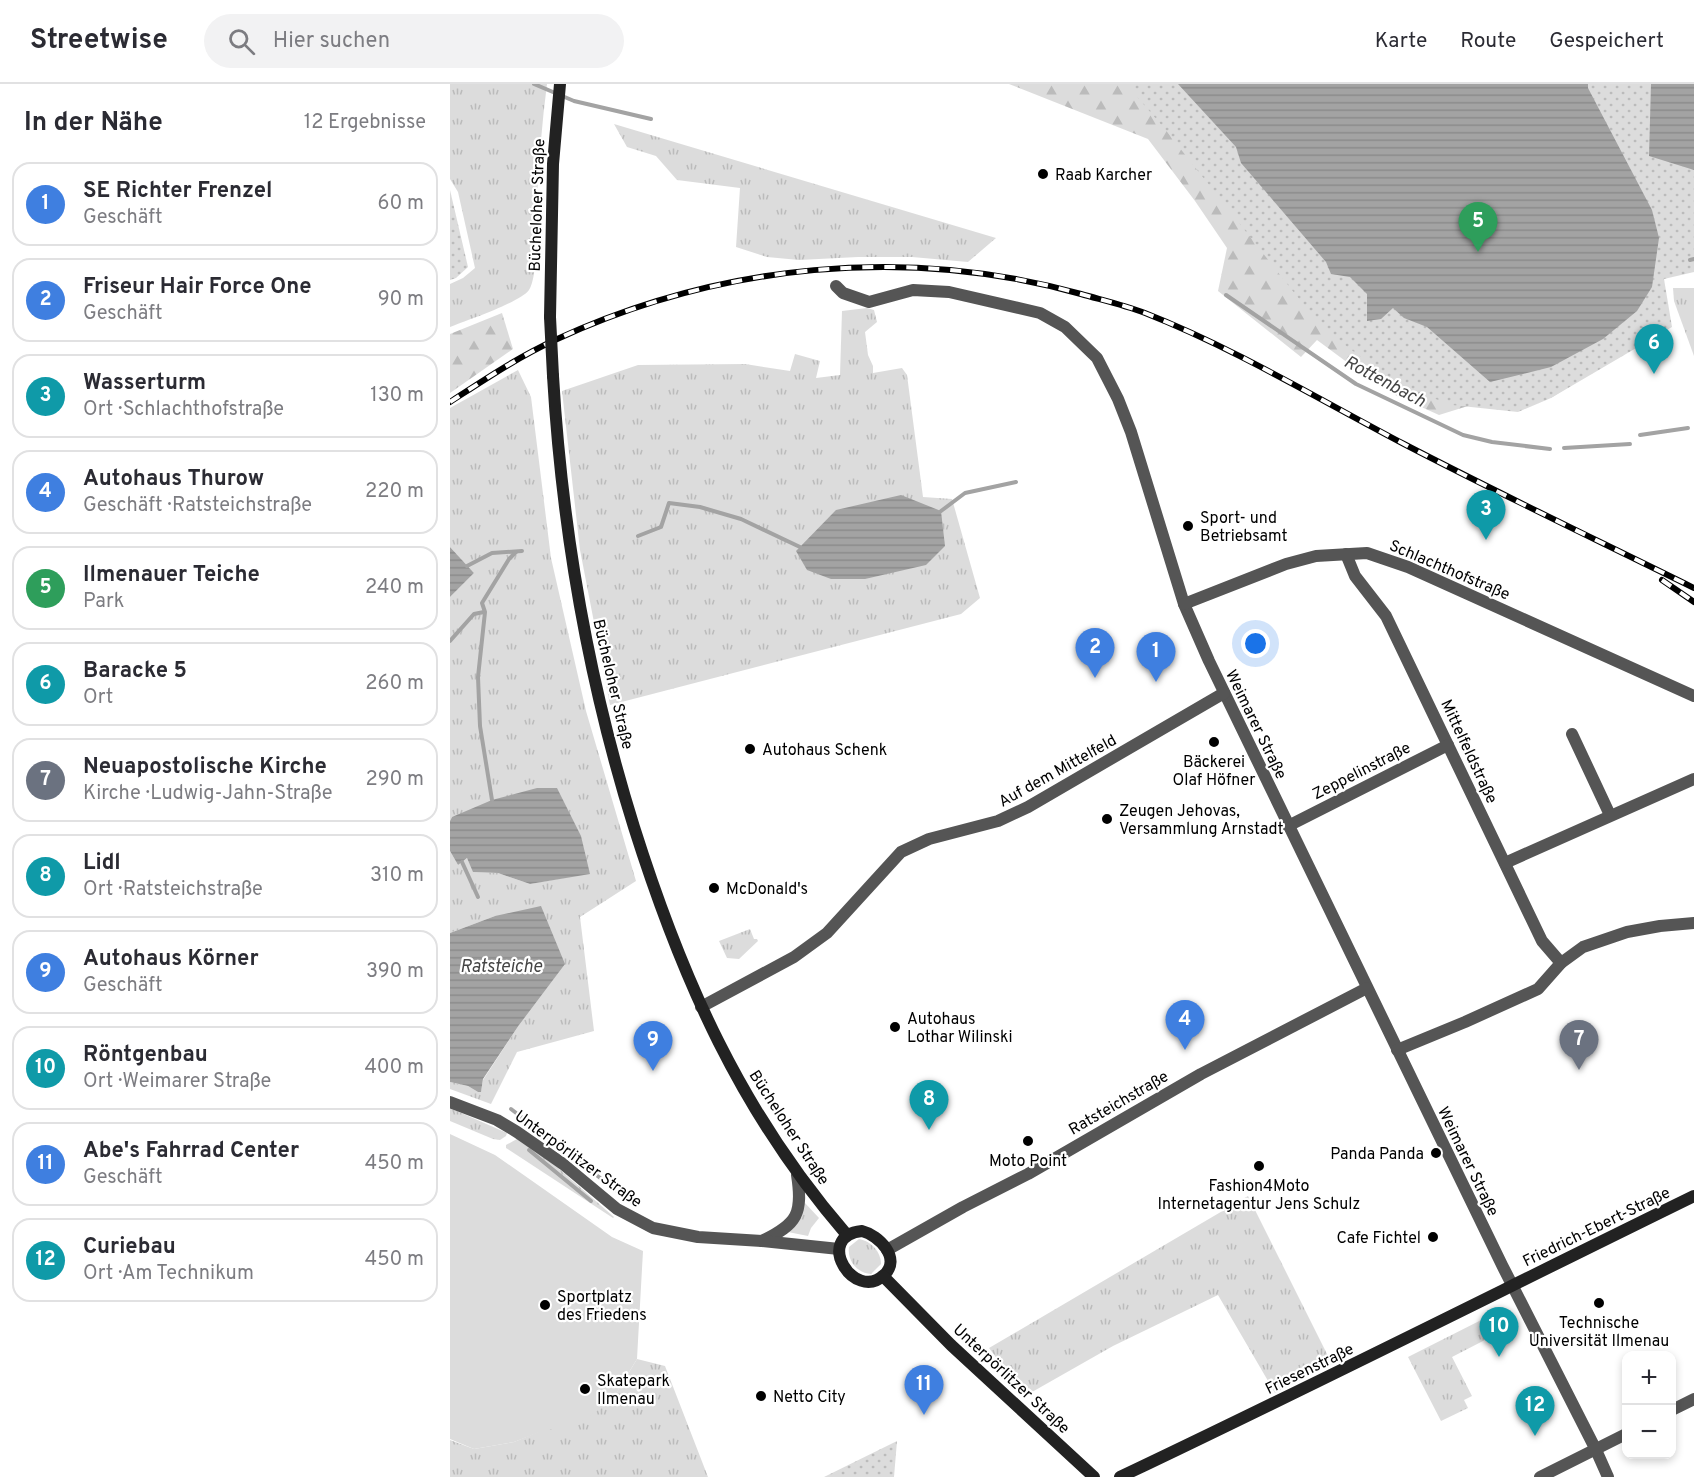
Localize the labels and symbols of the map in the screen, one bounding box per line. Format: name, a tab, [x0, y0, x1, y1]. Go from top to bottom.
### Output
street label: Bücheloher Straße	[526, 138, 550, 272]
place label: Raab Karcher	[1055, 166, 1152, 186]
marker: Raab Karcher	[1036, 167, 1050, 181]
pin: 5	[1458, 202, 1498, 252]
pin: 6	[1634, 324, 1674, 374]
water label: Rottenbach	[1340, 351, 1429, 414]
pin: 3	[1466, 490, 1506, 540]
place label: Sport- und Betriebsamt	[1200, 509, 1287, 547]
marker: Sport- und Betriebsamt	[1181, 519, 1195, 533]
street label: Schlachthofstraße	[1386, 536, 1513, 605]
street label: Bücheloher Straße	[587, 617, 637, 752]
pin: 2	[1076, 628, 1114, 678]
your location	[1241, 629, 1270, 658]
pin: 1	[1136, 632, 1176, 682]
street label: Weimarer Straße	[1220, 667, 1290, 783]
street label: Mittelfeldstraße	[1435, 697, 1501, 807]
street label: Auf dem Mittelfeld	[995, 731, 1121, 813]
marker: Bäckerei Olaf Höfner	[1207, 735, 1221, 749]
street label: Zeppelinstraße	[1309, 738, 1414, 805]
place label: Autohaus Schenk	[762, 741, 887, 761]
marker: Autohaus Schenk	[743, 742, 757, 756]
place label: Bäckerei Olaf Höfner	[1173, 753, 1255, 791]
place label: Zeugen Jehovas, Versammlung Arnstadt	[1119, 802, 1284, 840]
marker: Zeugen Jehovas, Versammlung Arnstadt	[1100, 812, 1114, 826]
place label: McDonald's	[726, 880, 808, 900]
marker: McDonald's	[707, 881, 721, 895]
water label: Ratsteiche	[460, 956, 543, 979]
pin: 4	[1166, 1000, 1204, 1050]
place label: Autohaus Lothar Wilinski	[907, 1010, 1013, 1048]
marker: Autohaus Lothar Wilinski	[888, 1020, 902, 1034]
pin: 7	[1560, 1020, 1598, 1070]
pin: 9	[634, 1022, 672, 1071]
street label: Bücheloher Straße	[744, 1067, 833, 1189]
street label: Ratsteichstraße	[1066, 1067, 1172, 1140]
pin: 8	[910, 1080, 948, 1130]
street label: Weimarer Straße	[1432, 1104, 1502, 1220]
street label: Unterpörlitzer Straße	[510, 1107, 645, 1213]
marker: Moto Point	[1021, 1134, 1035, 1148]
place label: Panda Panda	[1330, 1145, 1424, 1165]
marker: Panda Panda	[1429, 1146, 1443, 1160]
place label: Moto Point	[989, 1152, 1067, 1172]
marker: Fashion4Moto Internetagentur Jens Schulz	[1252, 1159, 1266, 1173]
place label: Fashion4Moto Internetagentur Jens Schulz	[1158, 1177, 1360, 1215]
street label: Friedrich-Ebert-Straße	[1520, 1183, 1674, 1272]
place label: Cafe Fichtel	[1336, 1229, 1421, 1249]
marker: Cafe Fichtel	[1426, 1230, 1440, 1244]
place label: Sportplatz des Friedens	[557, 1288, 647, 1326]
marker: Technische Universität Ilmenau	[1592, 1296, 1606, 1310]
marker: Sportplatz des Friedens	[538, 1298, 552, 1312]
pin: 10	[1480, 1308, 1518, 1357]
place label: Technische Universität Ilmenau	[1529, 1314, 1669, 1352]
street label: Unterpörlitzer Straße	[948, 1320, 1073, 1439]
street label: Friesenstraße	[1262, 1340, 1357, 1400]
pin: 11	[904, 1366, 944, 1415]
place label: Skatepark Ilmenau	[597, 1372, 670, 1410]
marker: Skatepark Ilmenau	[578, 1382, 592, 1396]
pin: 12	[1516, 1386, 1554, 1436]
place label: Netto City	[773, 1388, 846, 1408]
marker: Netto City	[754, 1389, 768, 1403]

